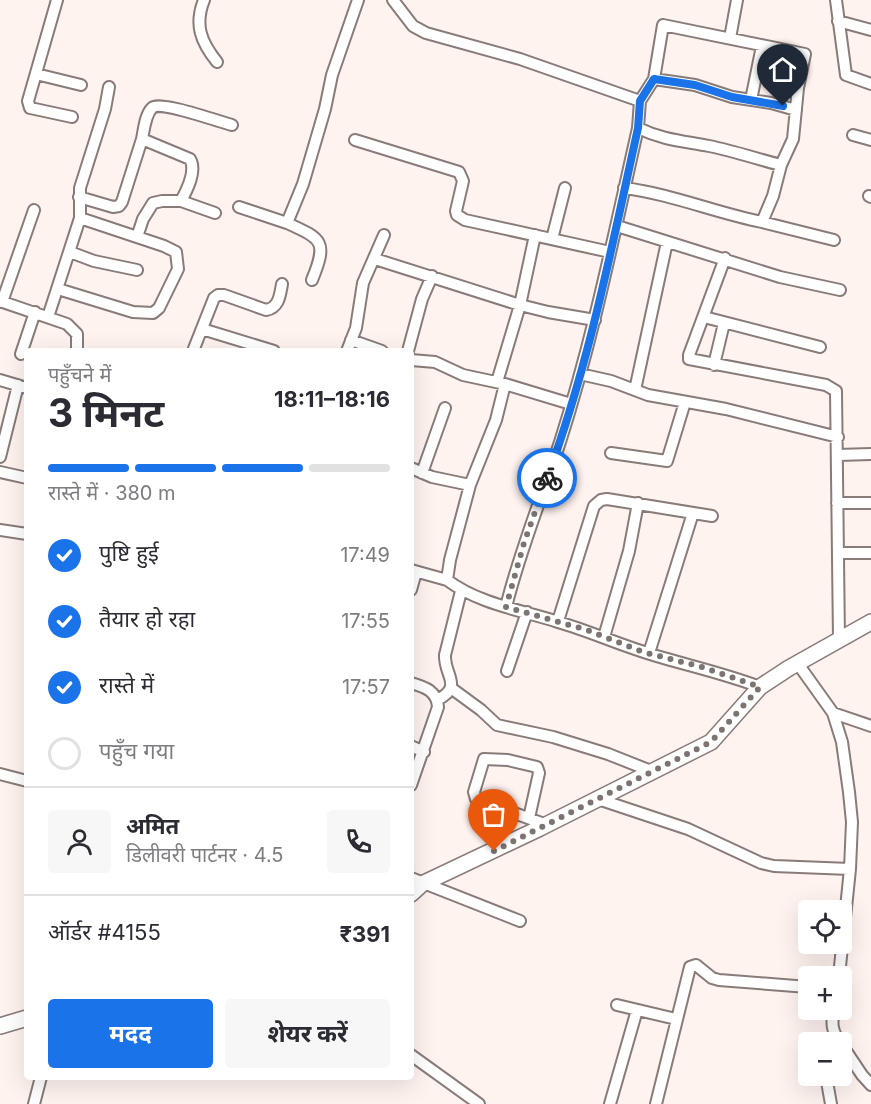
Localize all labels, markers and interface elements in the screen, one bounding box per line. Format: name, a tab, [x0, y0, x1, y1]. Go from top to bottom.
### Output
pin	[757, 44, 808, 106]
icon: home	[766, 53, 799, 86]
text: पहुँचने में	[48, 363, 111, 387]
text: 18:11–18:16	[274, 386, 390, 412]
text: 3 मिनट	[48, 389, 164, 436]
courier	[517, 448, 577, 508]
icon: bike	[531, 462, 564, 495]
text: रास्ते में · 380 m	[48, 481, 176, 505]
icon: check	[48, 539, 81, 572]
text: पुष्टि हुई	[99, 540, 159, 566]
text: 17:49	[340, 543, 390, 567]
icon: check	[48, 605, 81, 638]
text: तैयार हो रहा	[99, 606, 195, 632]
text: 17:55	[341, 609, 390, 633]
icon: check	[48, 671, 81, 704]
text: रास्ते में	[99, 672, 154, 698]
text: 17:57	[342, 675, 390, 699]
text: पहुँच गया	[99, 738, 174, 764]
pin	[468, 789, 519, 851]
icon: bag	[477, 798, 510, 831]
button: person	[48, 810, 111, 873]
button: phone	[327, 810, 390, 873]
text: अमित	[126, 813, 179, 839]
text: डिलीवरी पार्टनर · 4.5	[126, 843, 284, 867]
map controls	[798, 900, 852, 1086]
button: locate	[798, 900, 852, 954]
text: ऑर्डर #4155	[48, 919, 161, 945]
text: ₹391	[339, 921, 390, 947]
button: +	[798, 966, 852, 1020]
button: मदद	[48, 999, 213, 1068]
button: शेयर करें	[225, 999, 390, 1068]
button: −	[798, 1032, 852, 1086]

